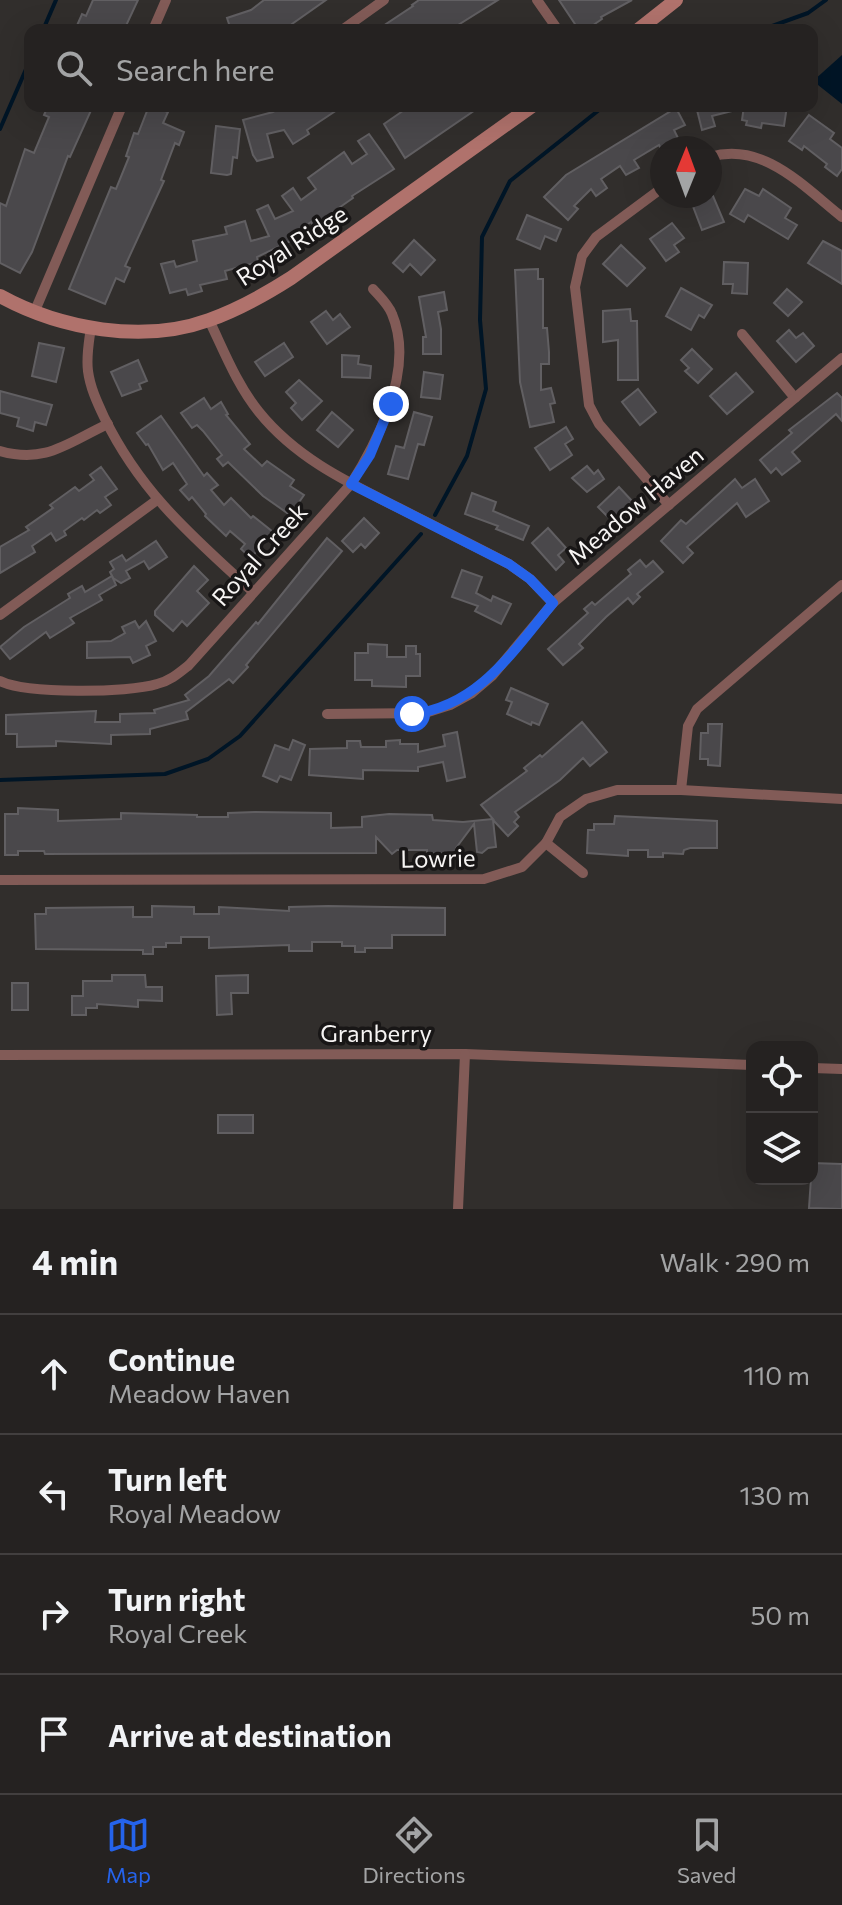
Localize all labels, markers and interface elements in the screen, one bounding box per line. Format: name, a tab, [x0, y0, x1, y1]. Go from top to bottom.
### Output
search box	[24, 24, 818, 112]
icon: search	[52, 46, 96, 90]
text: Search here	[116, 50, 275, 87]
north arrow	[650, 136, 722, 208]
street label: Royal Ridge	[230, 198, 352, 291]
route end	[373, 386, 409, 422]
street label: Meadow Haven	[561, 440, 709, 570]
street label: Royal Creek	[205, 497, 313, 611]
route start	[394, 696, 430, 732]
street label: Lowrie	[400, 842, 476, 873]
street label: Granberry	[320, 1018, 432, 1047]
map controls	[746, 1041, 818, 1185]
button: locate	[746, 1041, 818, 1113]
button: layers	[746, 1113, 818, 1185]
text: 4 min	[32, 1240, 118, 1282]
text: Walk · 290 m	[660, 1246, 810, 1277]
text: Continue	[108, 1340, 235, 1377]
icon: ahead	[32, 1352, 76, 1396]
text: 110 m	[743, 1359, 810, 1390]
text: Meadow Haven	[108, 1377, 290, 1408]
text: Turn left	[108, 1460, 227, 1497]
icon: left	[32, 1472, 76, 1516]
text: 130 m	[739, 1479, 810, 1510]
text: Royal Meadow	[108, 1497, 281, 1528]
text: Turn right	[108, 1580, 245, 1617]
icon: right	[32, 1592, 76, 1636]
text: 50 m	[750, 1599, 810, 1630]
text: Royal Creek	[108, 1617, 247, 1648]
icon: arrive	[32, 1712, 76, 1756]
text: Arrive at destination	[108, 1716, 392, 1753]
tab: Map	[106, 1813, 151, 1888]
tab: Directions	[362, 1813, 466, 1888]
tab: Saved	[677, 1813, 736, 1888]

